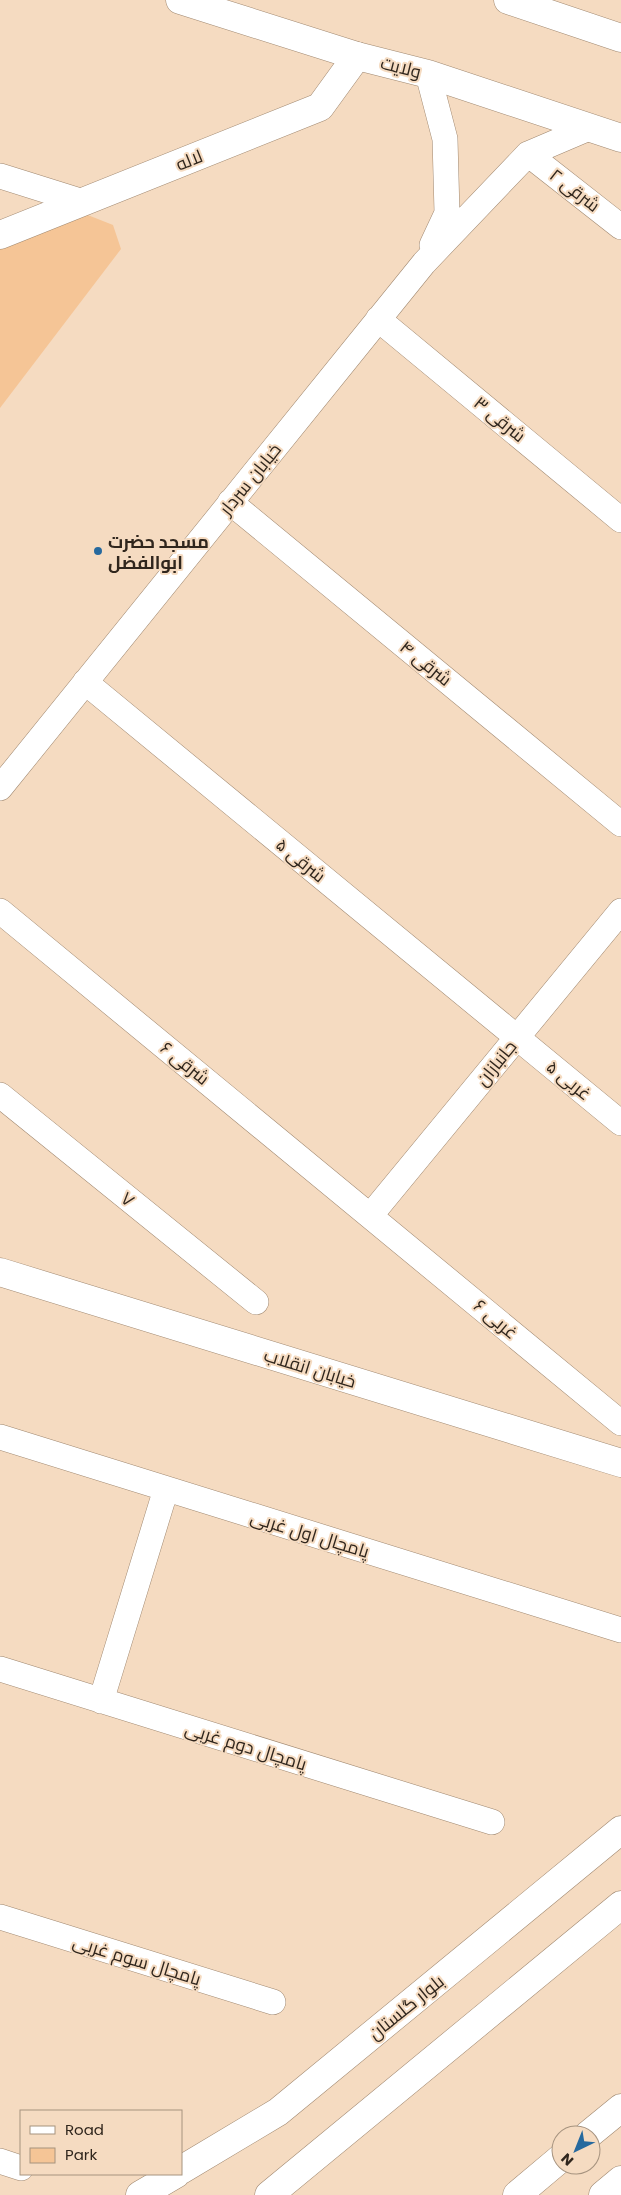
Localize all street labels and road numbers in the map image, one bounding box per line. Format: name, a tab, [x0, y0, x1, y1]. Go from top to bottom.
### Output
street label: ولایت	[378, 50, 424, 84]
street label: لاله	[172, 143, 206, 177]
street label: ۲ شرقی	[545, 162, 605, 218]
street label: ۳ شرقی	[469, 390, 531, 448]
street label: خیابان سردار	[213, 438, 287, 521]
street label: ۴ شرقی	[395, 634, 457, 692]
street label: ۵ شرقی	[271, 832, 331, 888]
street label: ۶ شرقی	[155, 1035, 215, 1091]
street label: جانبازان	[470, 1035, 522, 1091]
street label: ۵ غربی	[541, 1054, 597, 1106]
street label: ۷	[116, 1186, 140, 1212]
street label: ۶ غربی	[469, 1293, 523, 1345]
street label: خیابان انقلاب	[261, 1342, 359, 1394]
street label: پامچال اول غربی	[248, 1504, 373, 1564]
street label: پامچال دوم غربی	[182, 1716, 310, 1776]
street label: پامچال سوم غربی	[70, 1929, 204, 1991]
street label: بلوار گلستان	[363, 1969, 449, 2045]

